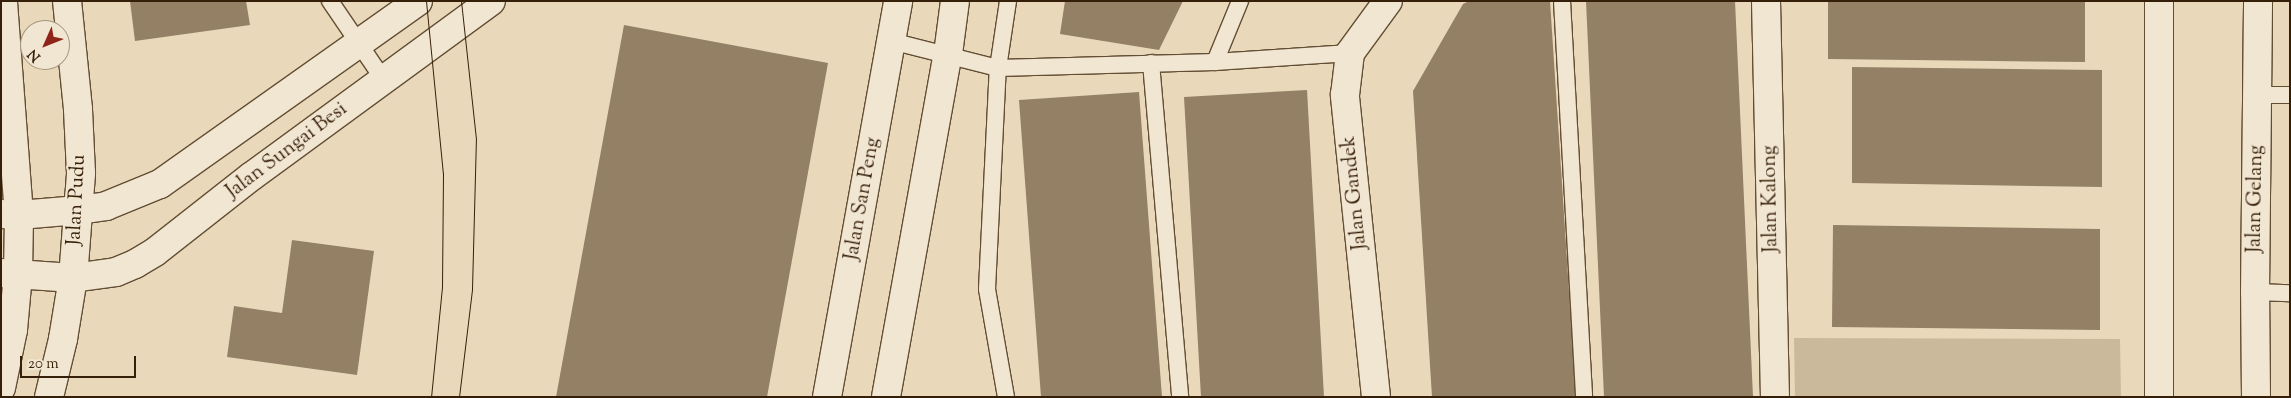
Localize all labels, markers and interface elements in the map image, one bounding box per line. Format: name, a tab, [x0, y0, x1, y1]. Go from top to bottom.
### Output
north arrow	[20, 20, 70, 70]
text: N	[24, 44, 46, 66]
street label: Jalan Sungai Besi	[222, 98, 352, 204]
street label: Jalan Gandek	[1337, 135, 1373, 251]
street label: Jalan San Peng	[840, 136, 886, 262]
street label: Jalan Kalong	[1758, 145, 1784, 253]
street label: Jalan Gelang	[2243, 145, 2269, 253]
street label: Jalan Pudu	[63, 154, 91, 246]
scale bar	[22, 346, 139, 378]
text: 20 m	[28, 354, 59, 375]

